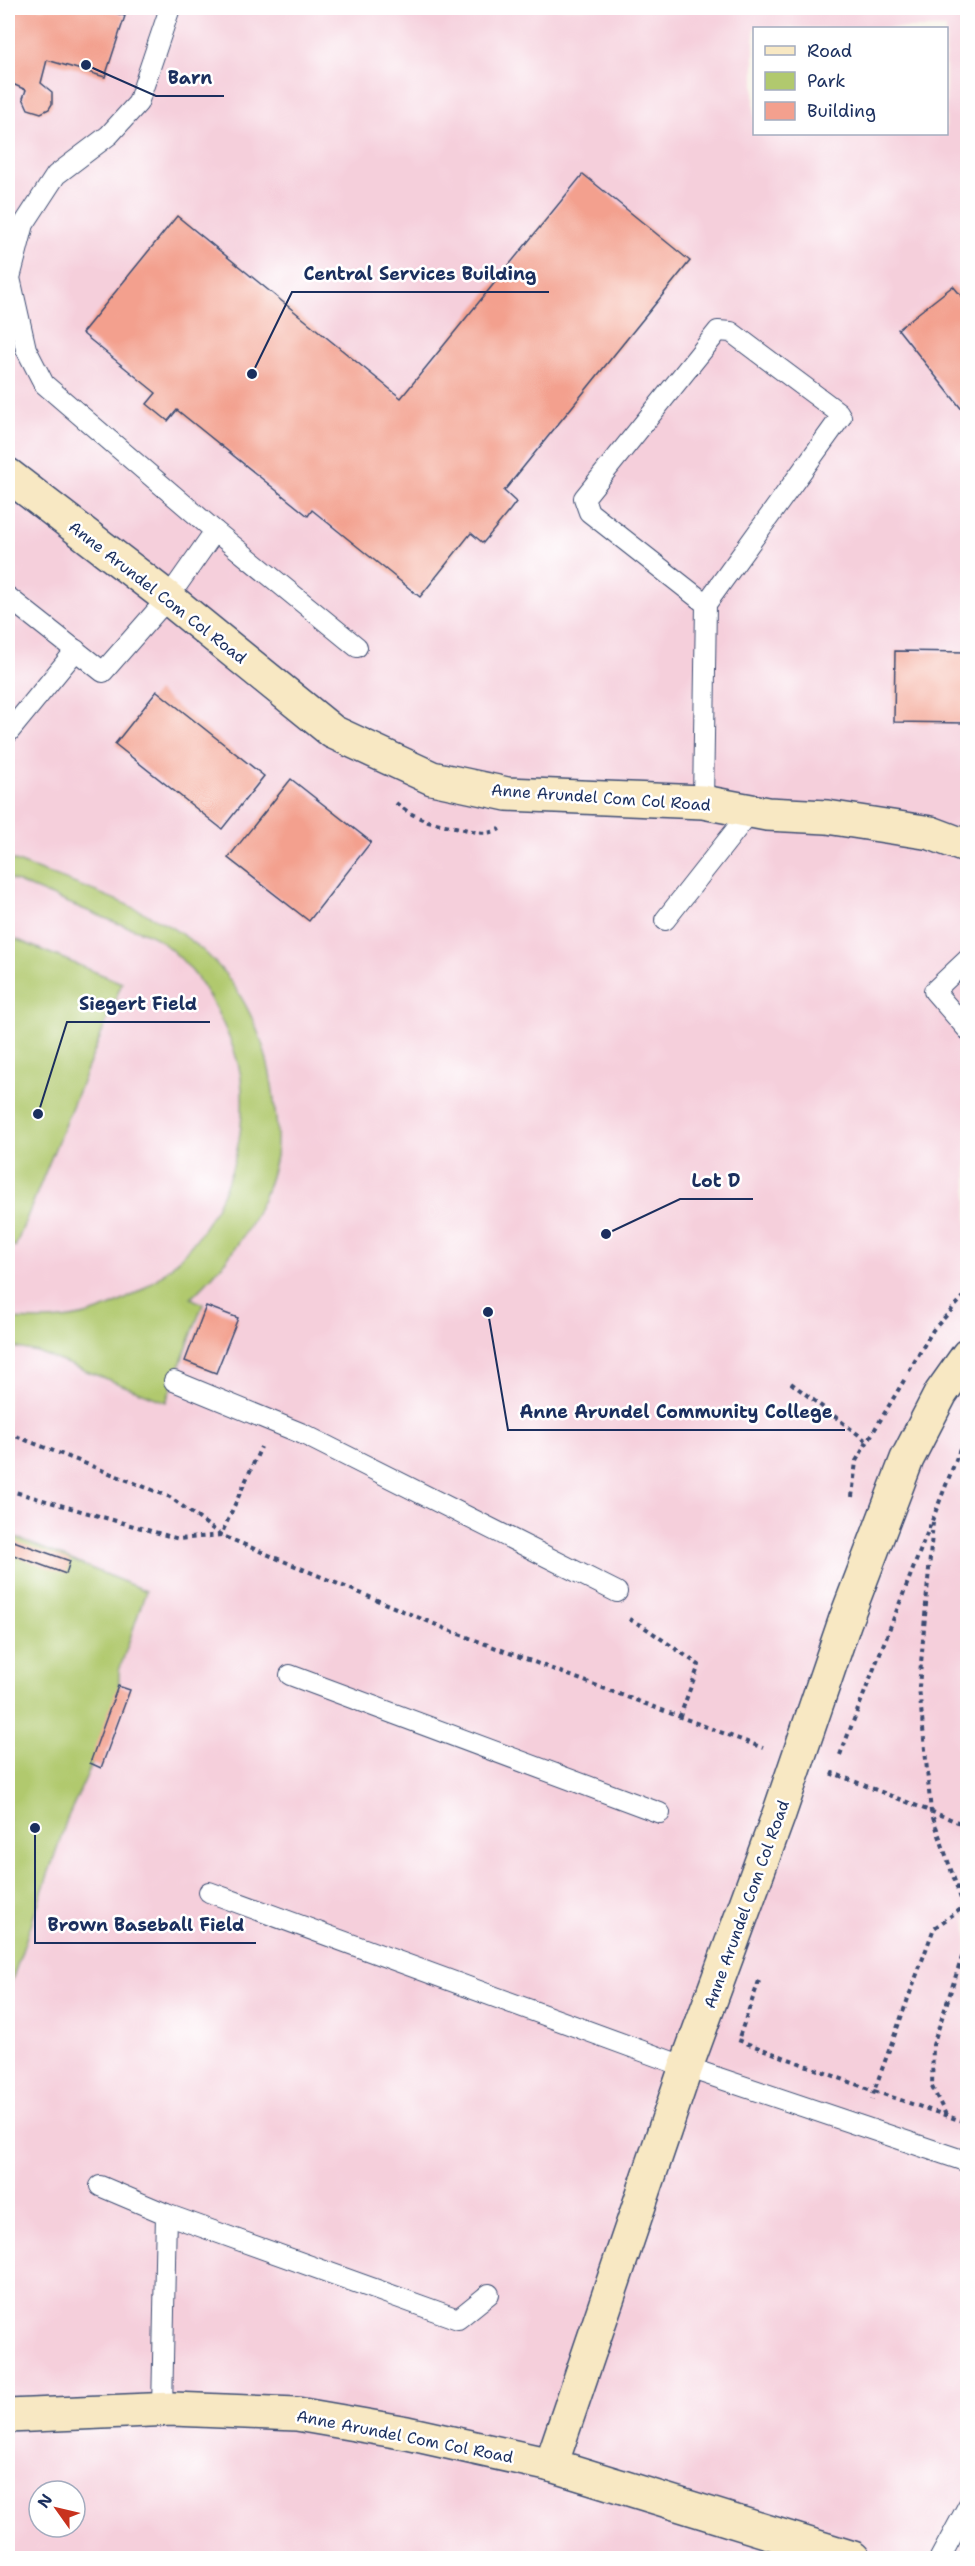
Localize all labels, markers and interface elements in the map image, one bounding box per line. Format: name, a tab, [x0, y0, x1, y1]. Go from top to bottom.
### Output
legend	[753, 27, 948, 135]
text: Road	[807, 39, 852, 63]
callout: Barn	[156, 60, 224, 96]
text: Barn	[168, 66, 212, 90]
text: Park	[807, 69, 846, 93]
text: Building	[807, 99, 876, 123]
callout: Central Services Building	[292, 256, 549, 292]
text: Central Services Building	[303, 262, 537, 286]
street label: Anne Arundel Com Col Road	[64, 516, 251, 668]
street label: Anne Arundel Com Col Road	[490, 779, 712, 816]
callout: Siegert Field	[67, 986, 210, 1022]
text: Siegert Field	[79, 992, 197, 1016]
callout: Lot D	[680, 1163, 753, 1199]
text: Lot D	[692, 1169, 740, 1193]
callout: Anne Arundel Community College	[508, 1394, 845, 1430]
text: Anne Arundel Community College	[520, 1400, 833, 1424]
street label: Anne Arundel Com Col Road	[699, 1797, 794, 2011]
callout: Brown Baseball Field	[35, 1907, 256, 1943]
text: Brown Baseball Field	[48, 1913, 244, 1937]
street label: Anne Arundel Com Col Road	[295, 2405, 515, 2468]
north arrow	[27, 2479, 87, 2539]
text: N	[33, 2490, 57, 2512]

